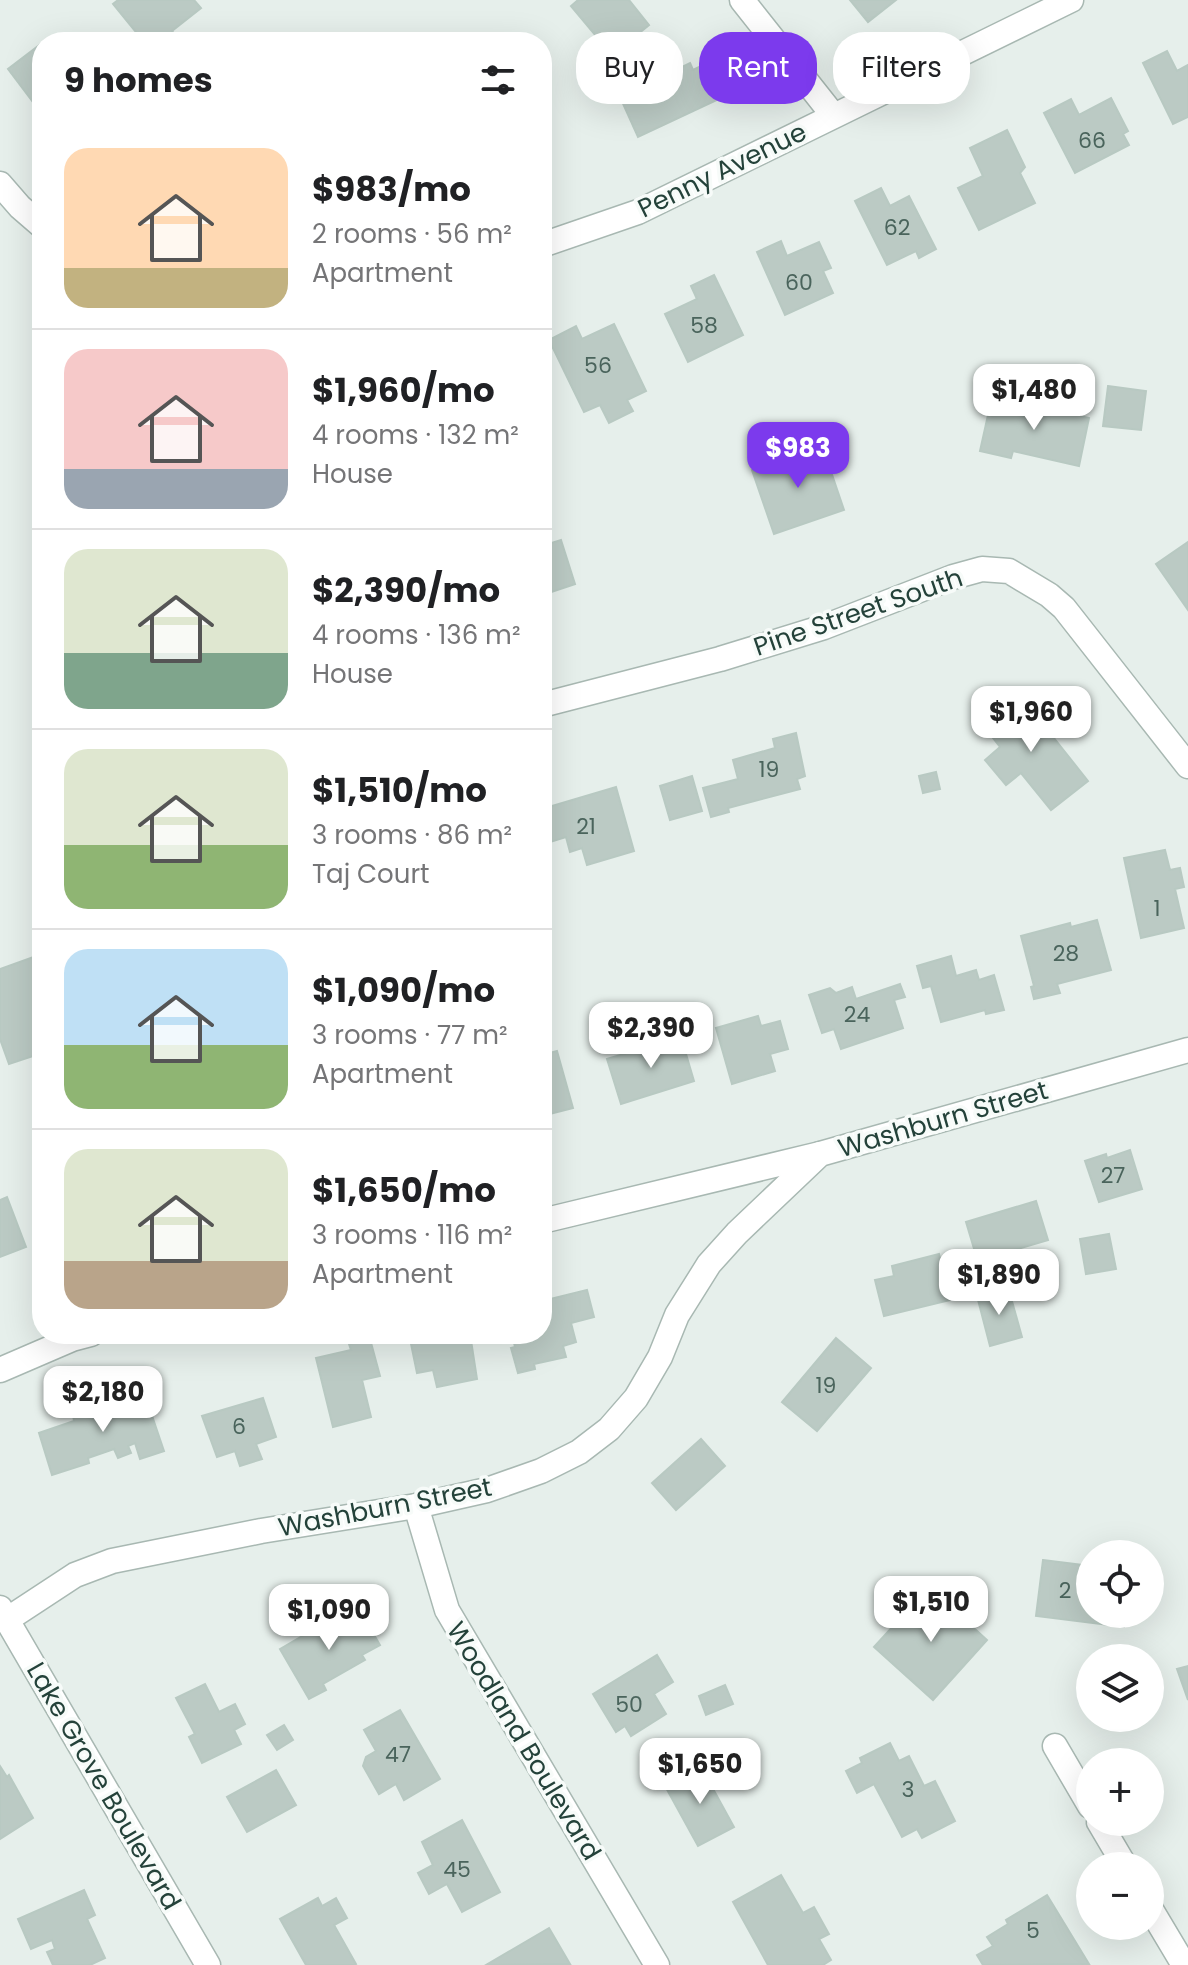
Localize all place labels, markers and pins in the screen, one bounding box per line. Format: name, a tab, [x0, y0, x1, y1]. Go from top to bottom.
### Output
pin: $1,480	[969, 364, 1099, 432]
pin: $983	[751, 422, 845, 490]
pin: $1,960	[966, 686, 1096, 754]
pin: $2,390	[586, 1002, 716, 1070]
pin: $1,890	[934, 1249, 1064, 1317]
pin: $2,180	[38, 1366, 168, 1434]
pin: $1,510	[866, 1576, 996, 1644]
pin: $1,090	[264, 1584, 394, 1652]
pin: $1,650	[635, 1738, 765, 1806]

